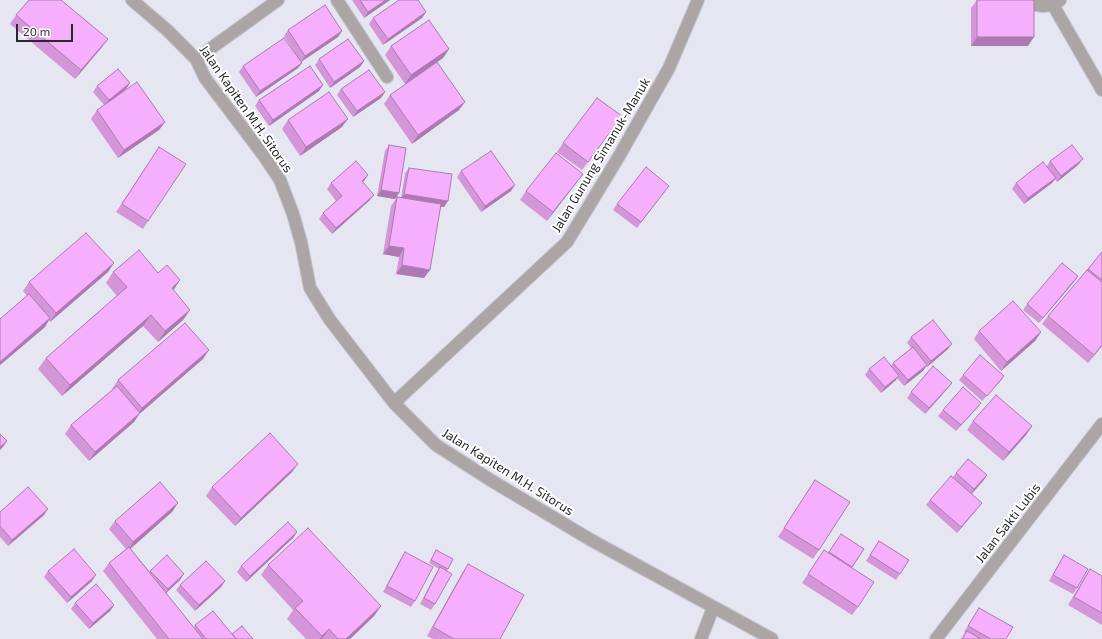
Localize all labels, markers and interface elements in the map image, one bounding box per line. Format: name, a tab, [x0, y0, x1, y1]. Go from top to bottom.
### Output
scale bar	[18, 16, 75, 42]
text: 20 m	[23, 24, 50, 38]
street label: Jalan Kapiten M.H. Sitorus	[196, 42, 296, 176]
street label: Jalan Gunung Simanuk-Manuk	[549, 75, 653, 235]
street label: Jalan Kapiten M.H. Sitorus	[439, 425, 577, 519]
street label: Jalan Sakti Lubis	[972, 480, 1044, 566]

